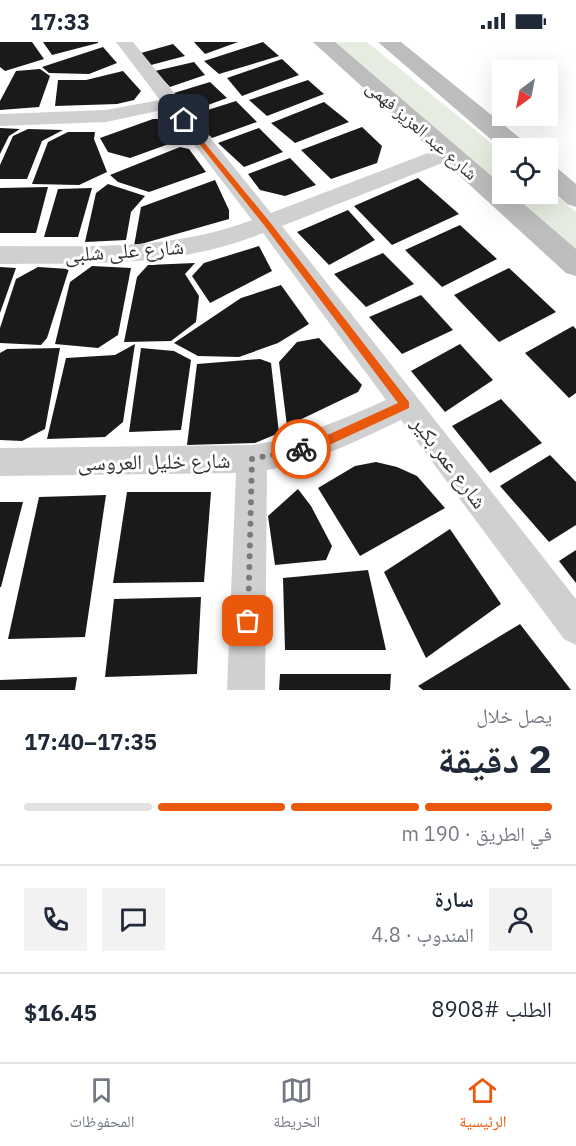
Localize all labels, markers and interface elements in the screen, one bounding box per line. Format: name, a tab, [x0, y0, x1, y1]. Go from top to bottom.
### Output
text: 17:33	[30, 7, 90, 36]
north arrow	[492, 60, 558, 126]
map controls	[492, 60, 558, 204]
street label: شارع عبد العزيز فهمى	[362, 75, 482, 185]
pin	[158, 94, 209, 145]
icon: home	[167, 103, 200, 136]
button: locate	[492, 138, 558, 204]
street label: شارع على شلبى	[63, 232, 185, 268]
street label: شارع عمر بكير	[405, 409, 494, 514]
courier	[271, 419, 331, 479]
icon: bike	[285, 433, 318, 466]
street label: شارع خليل العروسى	[77, 446, 231, 476]
pin	[222, 595, 273, 646]
icon: bag	[231, 604, 264, 637]
text: يصل خلال	[476, 702, 552, 729]
text: 17:35–17:40	[24, 727, 157, 756]
text: 2 دقيقة	[437, 733, 552, 784]
text: في الطريق · 190 m	[402, 820, 552, 847]
text: سارة	[435, 884, 474, 913]
button: phone	[24, 888, 87, 951]
button: chat	[102, 888, 165, 951]
button: person	[489, 888, 552, 951]
text: المندوب · 4.8	[371, 921, 474, 948]
text: الطلب #8908	[431, 994, 552, 1023]
text: $16.45	[24, 998, 97, 1027]
tab: المحفوظات	[69, 1074, 135, 1137]
tab: الخريطة	[273, 1074, 320, 1137]
tab: الرئيسية	[459, 1074, 507, 1137]

